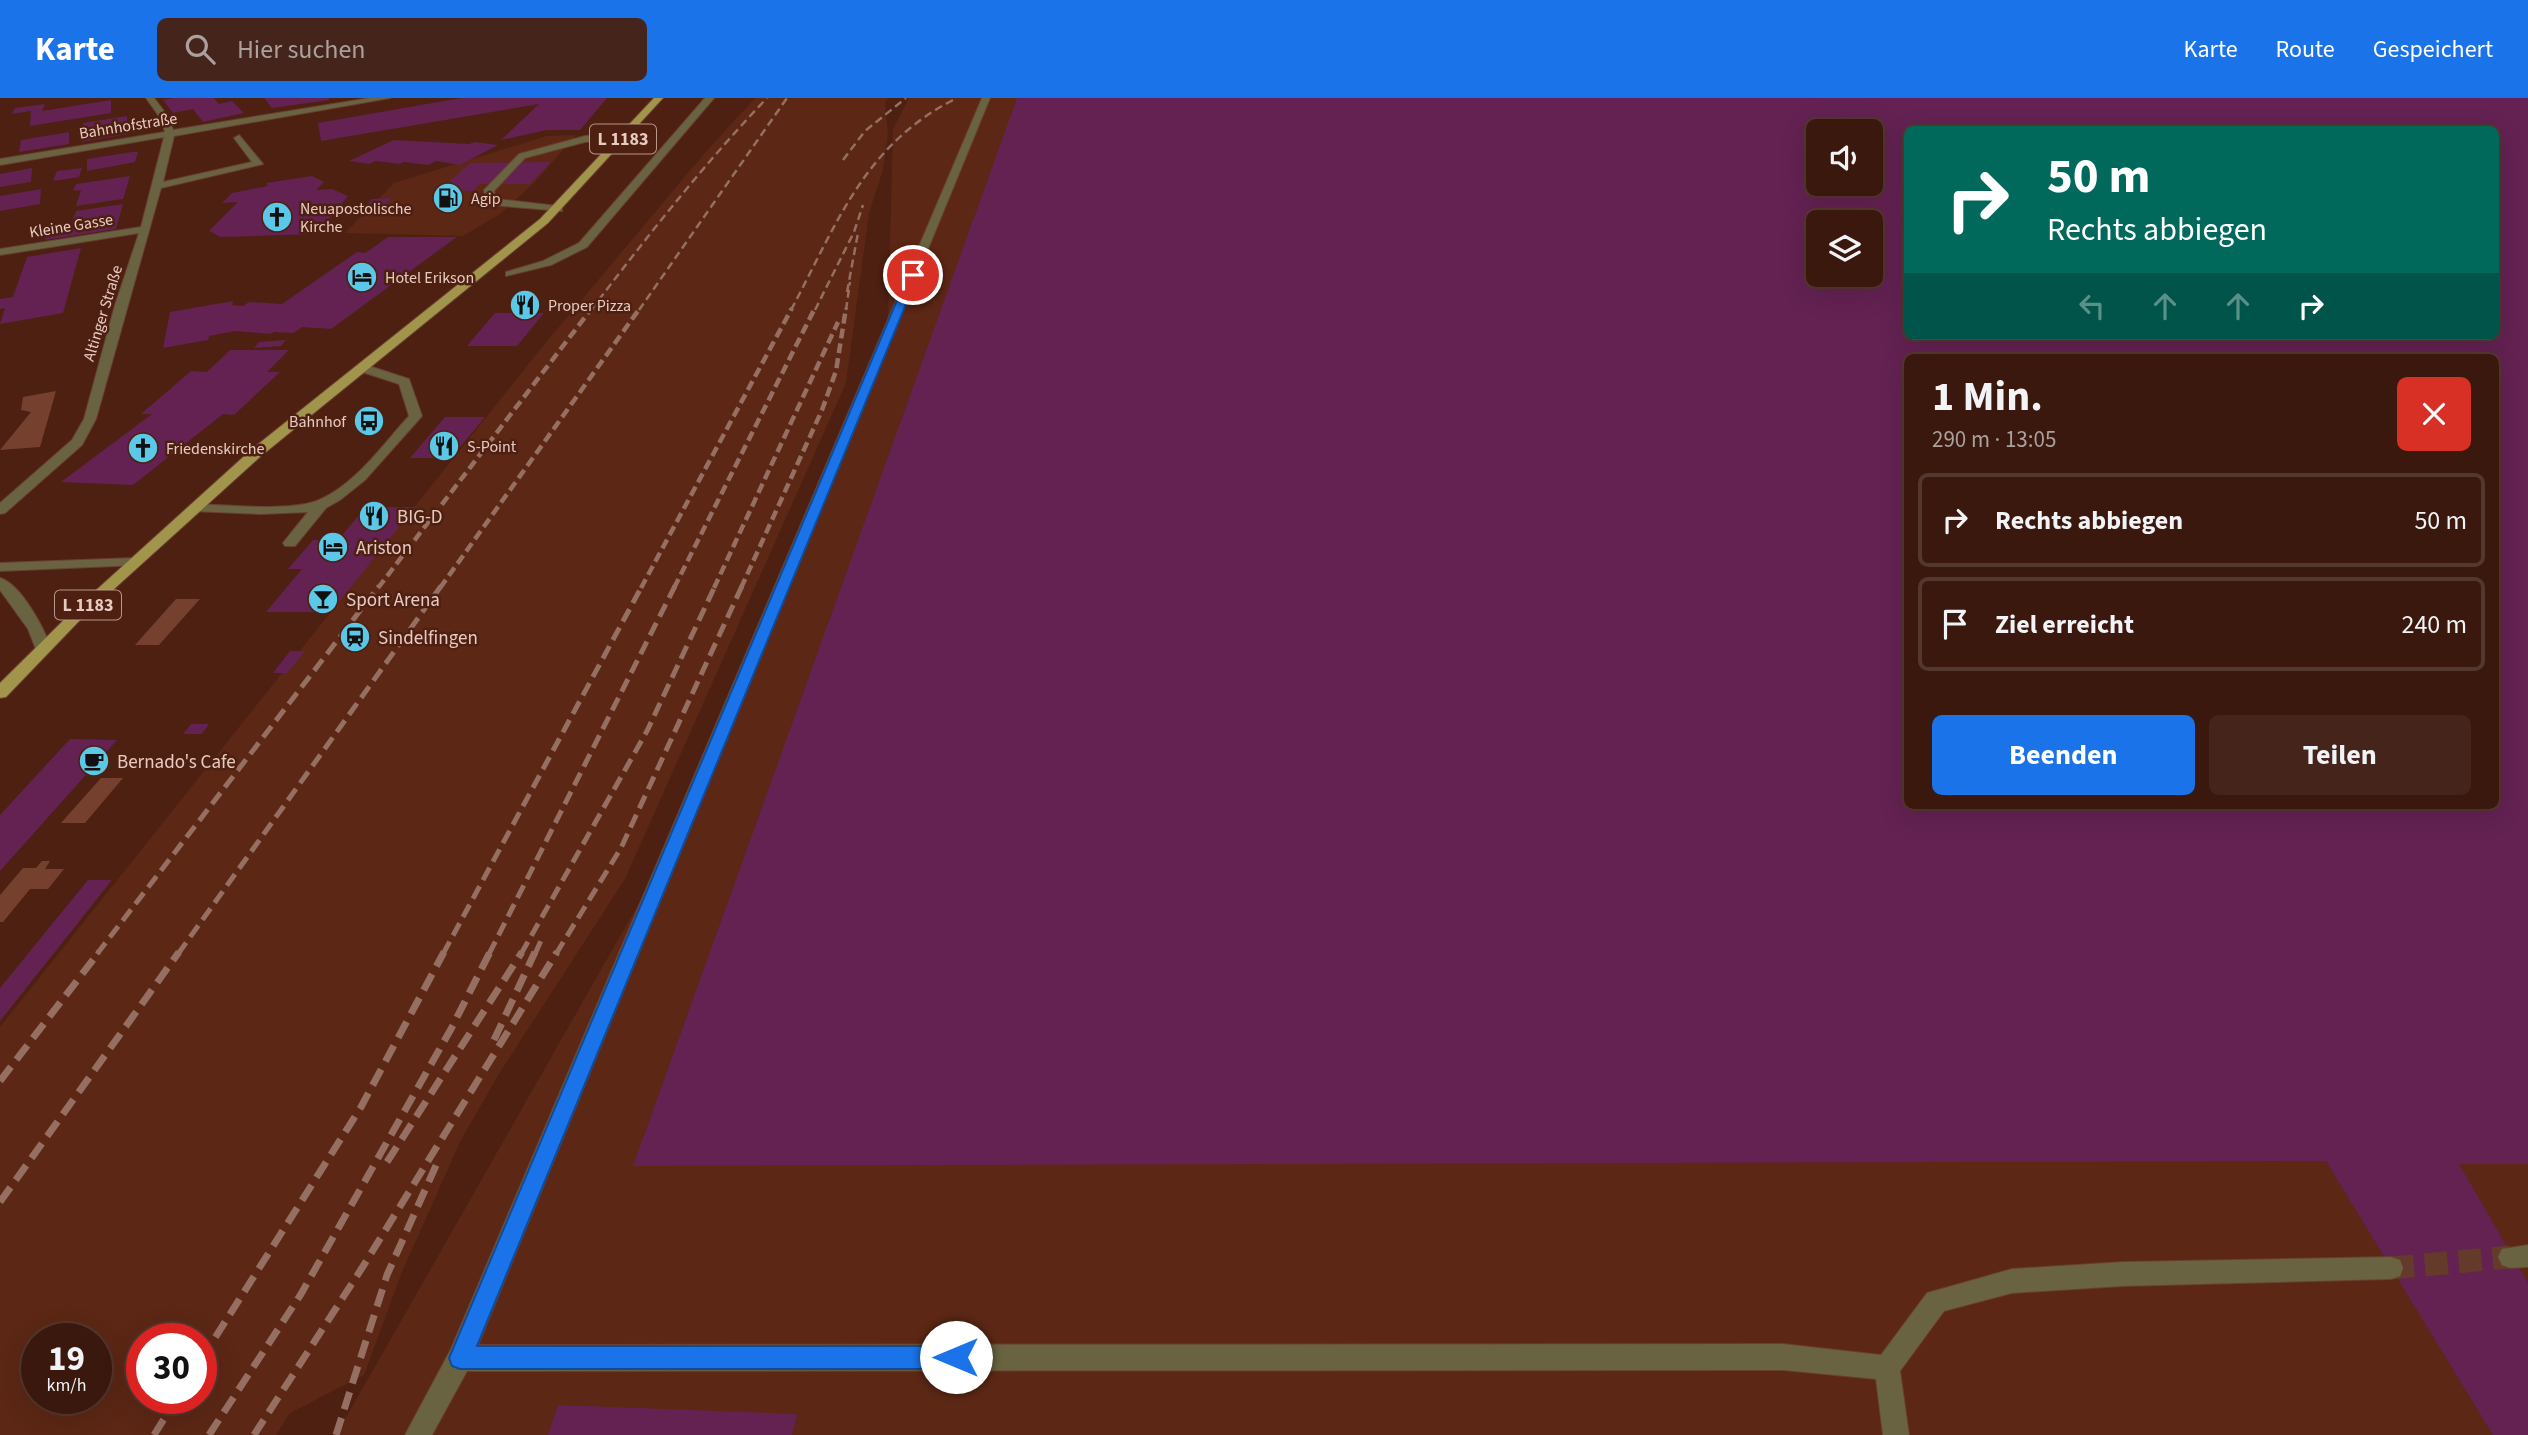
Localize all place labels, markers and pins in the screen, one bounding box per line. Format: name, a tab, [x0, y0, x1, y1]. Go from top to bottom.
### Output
fuel station icon: Agip	[431, 181, 465, 215]
place label: Agip	[471, 188, 501, 210]
place label: Neuapostolische Kirche	[300, 198, 412, 238]
church icon: Neuapostolische Kirche	[260, 200, 294, 234]
pin	[883, 245, 943, 305]
hotel icon: Hotel Erikson	[345, 260, 379, 294]
place label: Hotel Erikson	[385, 267, 474, 289]
restaurant icon: Proper Pizza	[508, 288, 542, 322]
place label: Proper Pizza	[548, 295, 631, 317]
bus stop icon: Bahnhof	[352, 404, 386, 438]
place label: Bahnhof	[289, 411, 347, 433]
restaurant icon: S-Point	[427, 429, 461, 463]
church icon: Friedenskirche	[126, 431, 160, 465]
place label: S-Point	[467, 436, 517, 458]
place label: Friedenskirche	[166, 438, 265, 460]
restaurant icon: BIG-D	[357, 499, 391, 533]
place label: BIG-D	[397, 504, 443, 531]
hotel icon: Ariston	[316, 530, 350, 564]
place label: Ariston	[356, 535, 412, 562]
bar icon: Sport Arena	[306, 582, 340, 616]
place label: Sport Arena	[346, 587, 440, 614]
station icon: Sindelfingen	[338, 620, 372, 654]
place label: Sindelfingen	[378, 625, 478, 652]
cafe icon: Bernado's Cafe	[77, 744, 111, 778]
place label: Bernado's Cafe	[117, 749, 236, 776]

